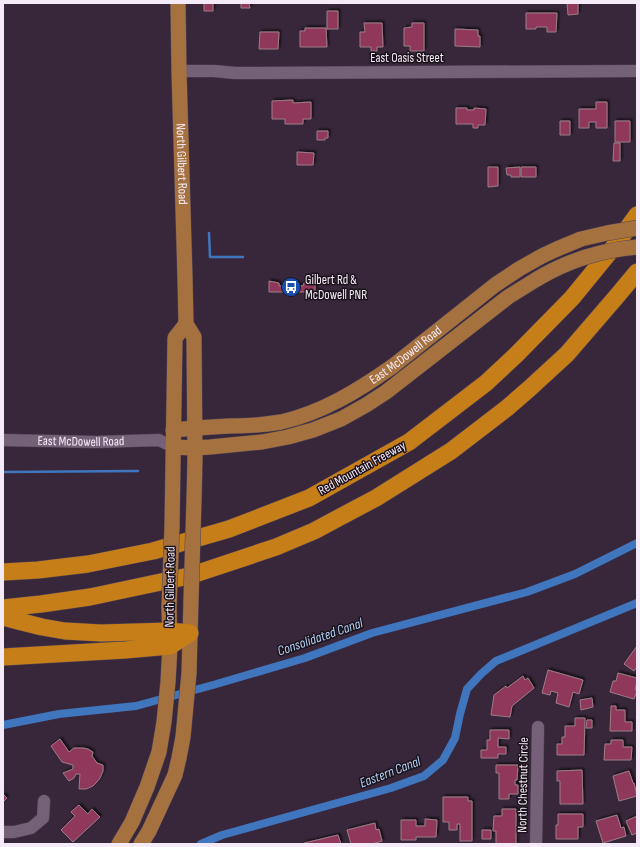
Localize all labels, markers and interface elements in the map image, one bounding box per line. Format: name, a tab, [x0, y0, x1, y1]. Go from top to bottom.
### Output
street label: East Oasis Street	[370, 50, 444, 66]
street label: North Gilbert Road	[173, 123, 191, 205]
place label: Gilbert Rd & McDowell PNR	[305, 272, 367, 303]
bus stop icon: Gilbert Rd & McDowell PNR	[280, 276, 302, 298]
street label: East McDowell Road	[367, 322, 445, 388]
street label: East McDowell Road	[37, 433, 125, 450]
street label: Red Mountain Freeway	[315, 437, 409, 499]
street label: North Gilbert Road	[161, 546, 179, 628]
water label: Consolidated Canal	[275, 614, 365, 660]
street label: North Chestnut Circle	[514, 737, 532, 833]
water label: Eastern Canal	[357, 752, 423, 791]

